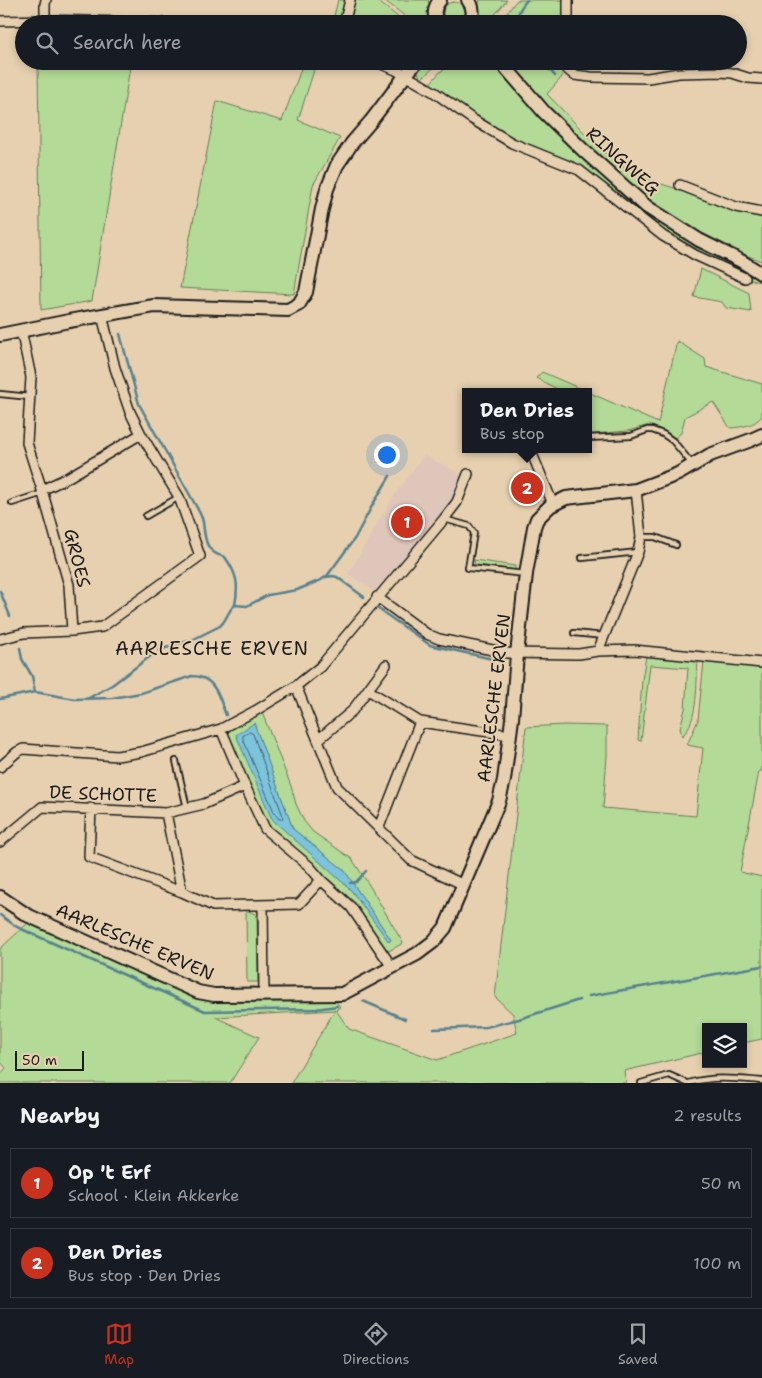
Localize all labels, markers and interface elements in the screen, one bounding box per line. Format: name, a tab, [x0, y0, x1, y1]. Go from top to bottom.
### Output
search box	[15, 15, 747, 70]
icon: search	[33, 29, 61, 57]
text: Search here	[73, 30, 182, 55]
street label: RINGWEG	[581, 122, 665, 201]
popup	[462, 388, 592, 453]
text: Den Dries	[480, 398, 574, 423]
text: Bus stop	[480, 423, 544, 444]
your location	[374, 442, 400, 468]
pin: 2	[511, 469, 543, 507]
pin: 1	[391, 503, 423, 541]
street label: GROES	[58, 526, 96, 590]
street label: AARLESCHE ERVEN	[472, 612, 516, 784]
district label: AARLESCHE ERVEN	[115, 636, 309, 661]
street label: DE SCHOTTE	[49, 780, 157, 808]
street label: AARLESCHE ERVEN	[52, 898, 218, 986]
map controls	[702, 1023, 747, 1068]
button: layers	[702, 1023, 747, 1068]
scale bar	[15, 1048, 84, 1071]
text: 50 m	[22, 1051, 57, 1069]
text: Nearby	[20, 1102, 100, 1130]
text: 2 results	[673, 1105, 742, 1126]
text: Op 't Erf	[68, 1160, 151, 1185]
text: 1	[33, 1173, 41, 1194]
text: 50 m	[701, 1173, 741, 1194]
text: School · Klein Akkerke	[68, 1185, 239, 1206]
text: Den Dries	[68, 1240, 162, 1265]
text: 2	[31, 1253, 43, 1274]
text: 100 m	[693, 1253, 741, 1274]
text: Bus stop · Den Dries	[68, 1265, 221, 1286]
tab: Map	[104, 1320, 134, 1368]
tab: Directions	[343, 1320, 410, 1368]
tab: Saved	[618, 1320, 658, 1368]

